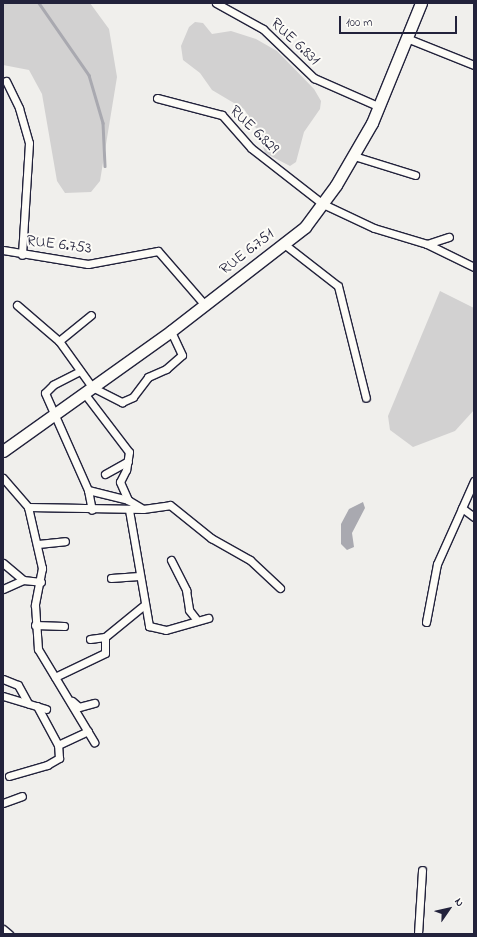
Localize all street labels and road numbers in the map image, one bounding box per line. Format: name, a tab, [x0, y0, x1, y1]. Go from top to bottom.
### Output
street label: RUE 6.831	[266, 14, 324, 70]
street label: RUE 6.829	[225, 102, 283, 158]
street label: RUE 6.751	[216, 225, 278, 279]
street label: RUE 6.753	[25, 231, 93, 259]

